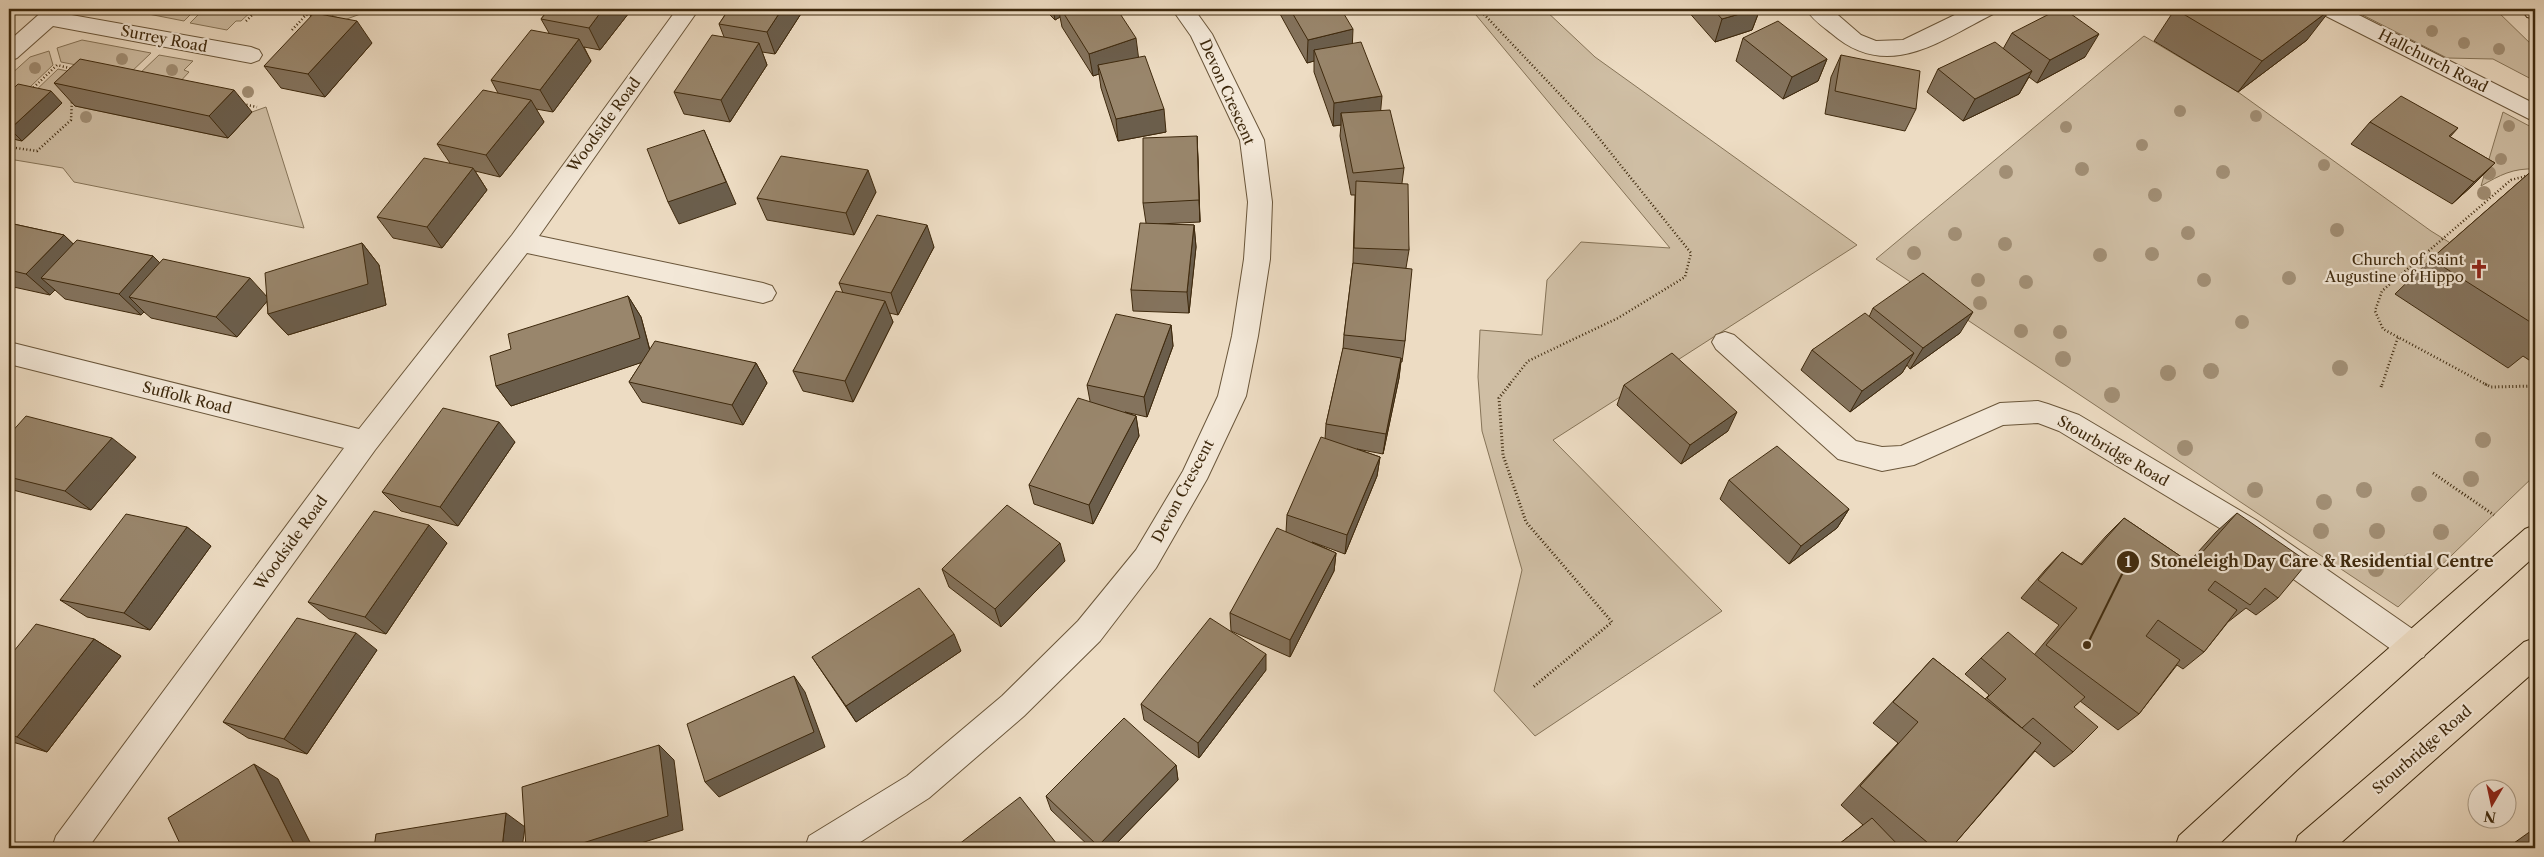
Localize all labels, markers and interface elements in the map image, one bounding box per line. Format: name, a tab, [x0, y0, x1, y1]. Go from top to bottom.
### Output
street label: Surrey Road	[119, 21, 209, 56]
street label: Hallchurch Road	[2375, 25, 2491, 96]
street label: Devon Crescent	[1196, 36, 1260, 148]
street label: Woodside Road	[562, 74, 644, 177]
place label: Church of Saint Augustine of Hippo	[2324, 250, 2465, 286]
church icon: Church of Saint Augustine of Hippo	[2468, 258, 2490, 280]
street label: Suffolk Road	[140, 377, 234, 418]
street label: Stourbridge Road	[2054, 411, 2172, 490]
street label: Devon Crescent	[1147, 435, 1218, 546]
street label: Woodside Road	[249, 492, 331, 595]
callout: Stoneleigh Day Care & Residential Centre	[2116, 546, 2504, 577]
text: Stoneleigh Day Care & Residential Centre	[2150, 551, 2494, 571]
text: 1	[2125, 552, 2132, 571]
street label: Stourbridge Road	[2368, 701, 2475, 798]
north arrow	[2466, 780, 2516, 830]
text: N	[2483, 807, 2497, 827]

